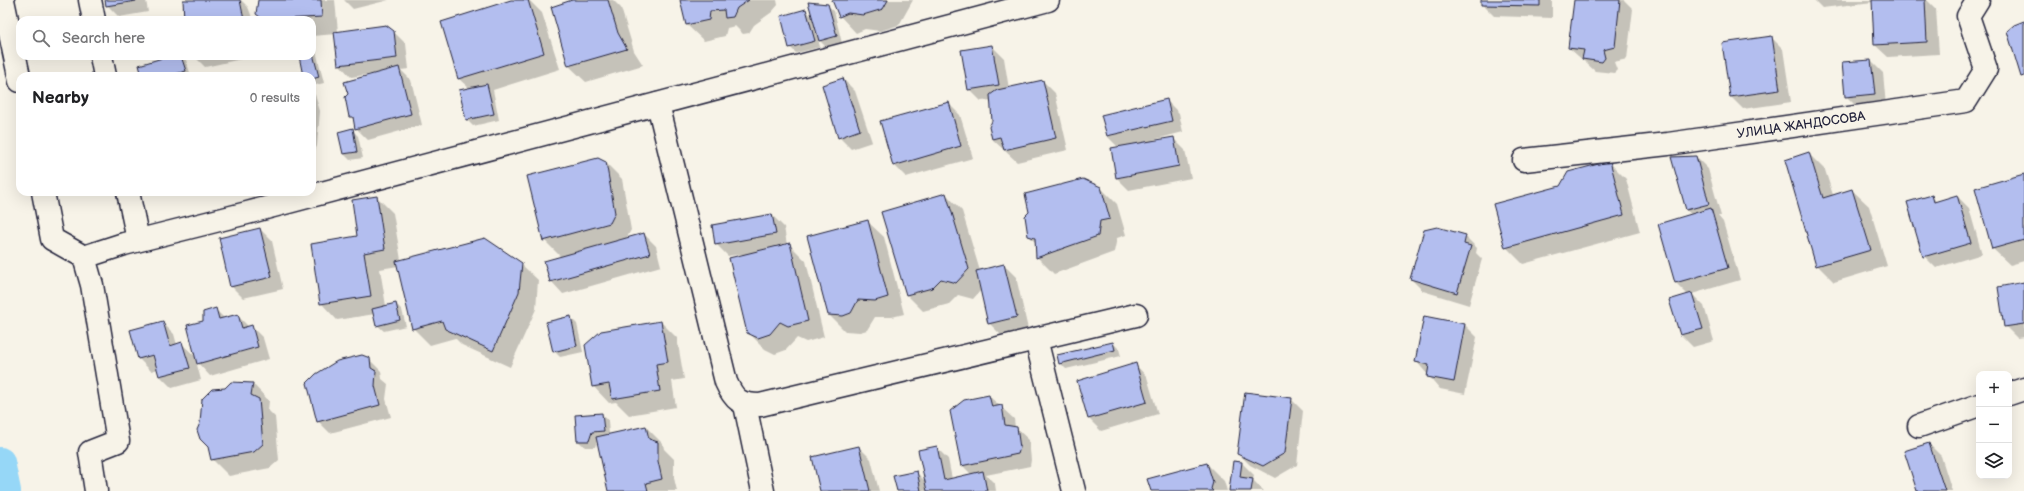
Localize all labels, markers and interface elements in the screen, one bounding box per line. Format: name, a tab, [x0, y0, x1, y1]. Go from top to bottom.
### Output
search box	[16, 16, 316, 60]
icon: search	[30, 27, 52, 49]
text: Search here	[62, 29, 145, 48]
text: Nearby	[32, 88, 89, 108]
text: 0 results	[250, 90, 300, 106]
street label: УЛИЦА ЖАНДОСОВА	[1736, 108, 1866, 142]
map controls	[1976, 371, 2012, 479]
button: +	[1976, 371, 2012, 407]
button: −	[1976, 407, 2012, 443]
button: layers	[1976, 443, 2012, 479]

